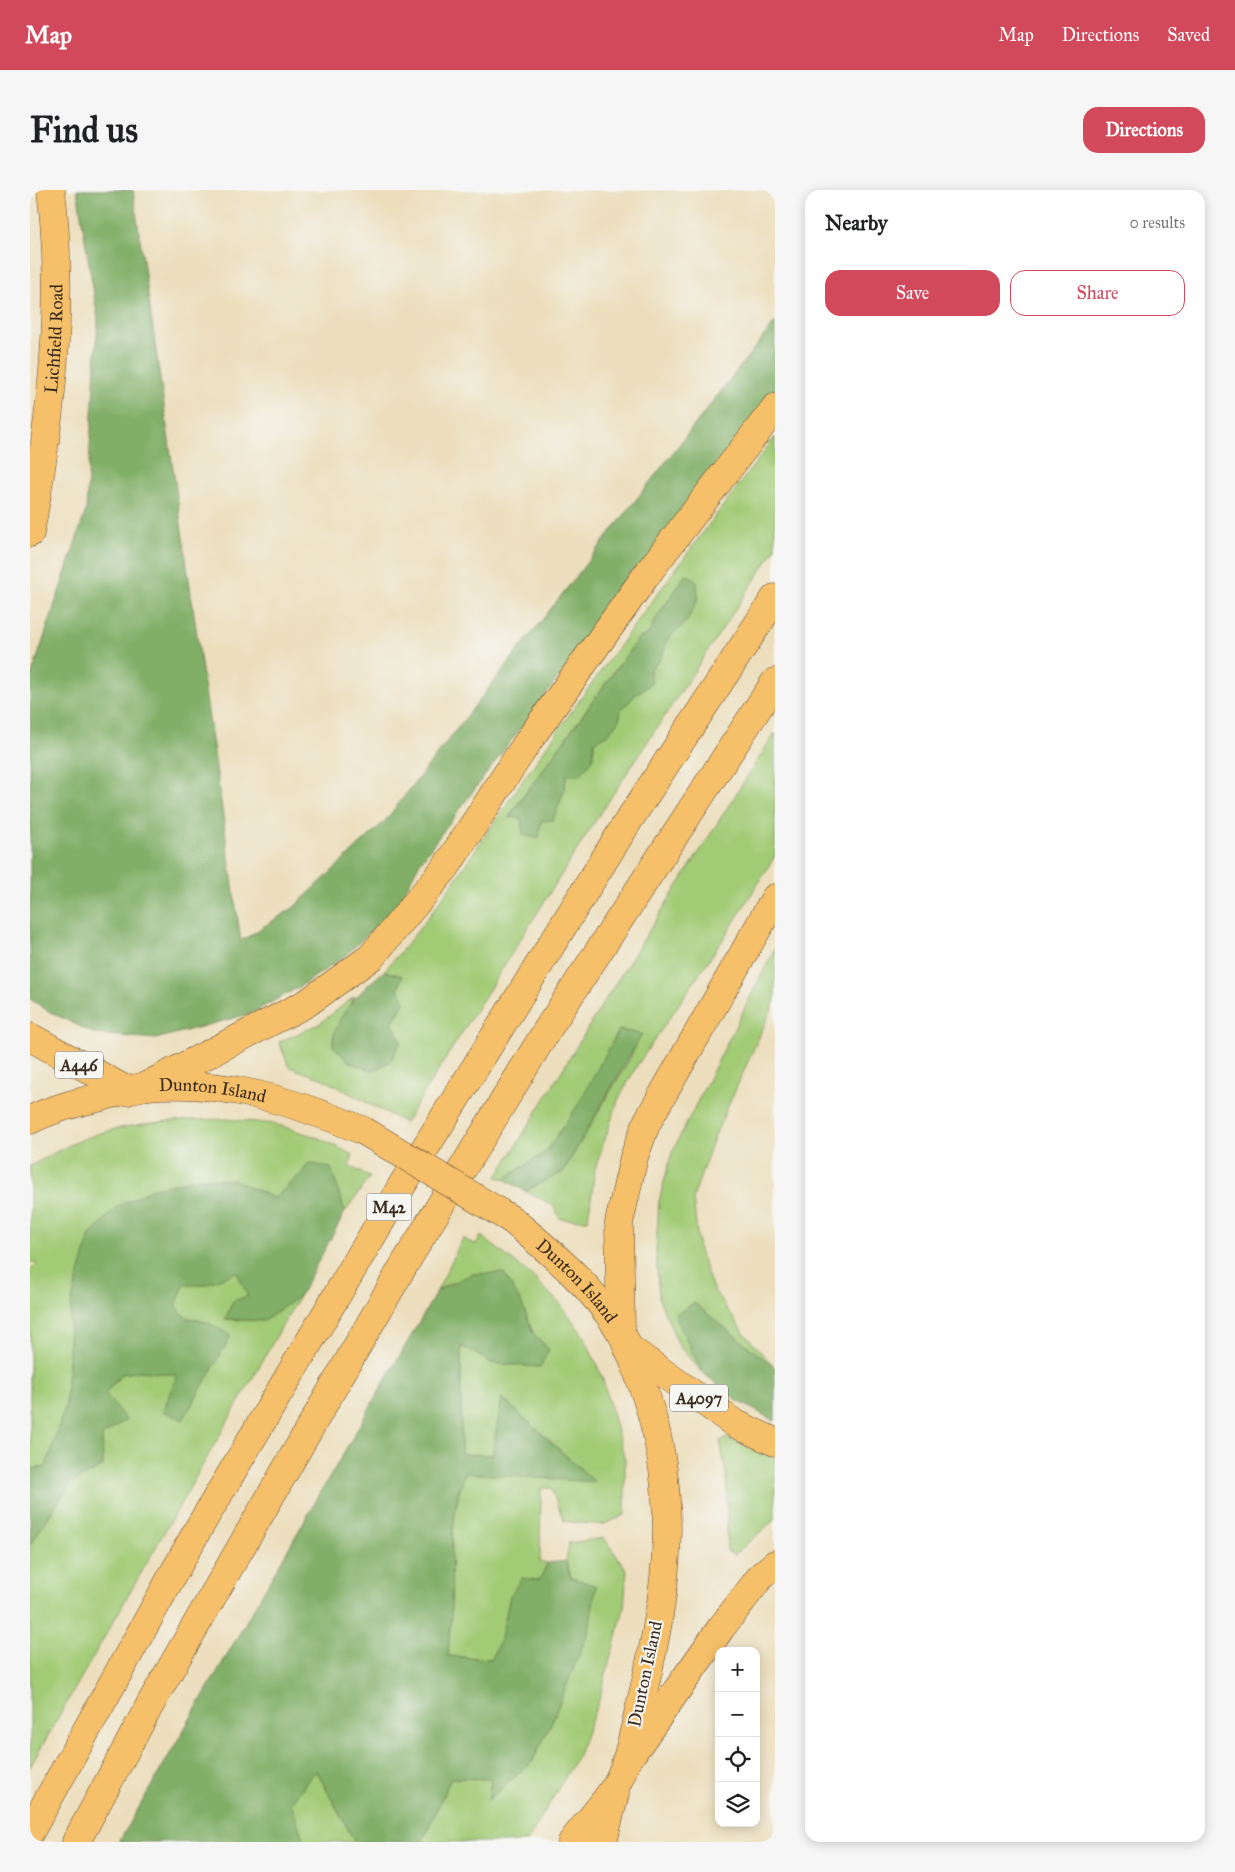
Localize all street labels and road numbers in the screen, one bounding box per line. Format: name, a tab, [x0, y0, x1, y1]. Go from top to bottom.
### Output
street label: Lichfield Road	[40, 284, 68, 395]
road number: A446	[55, 1052, 103, 1078]
street label: Dunton Island	[159, 1074, 268, 1108]
road number: M42	[366, 1194, 412, 1220]
street label: Dunton Island	[532, 1234, 622, 1327]
road number: A4097	[670, 1384, 728, 1412]
street label: Dunton Island	[623, 1619, 667, 1729]

